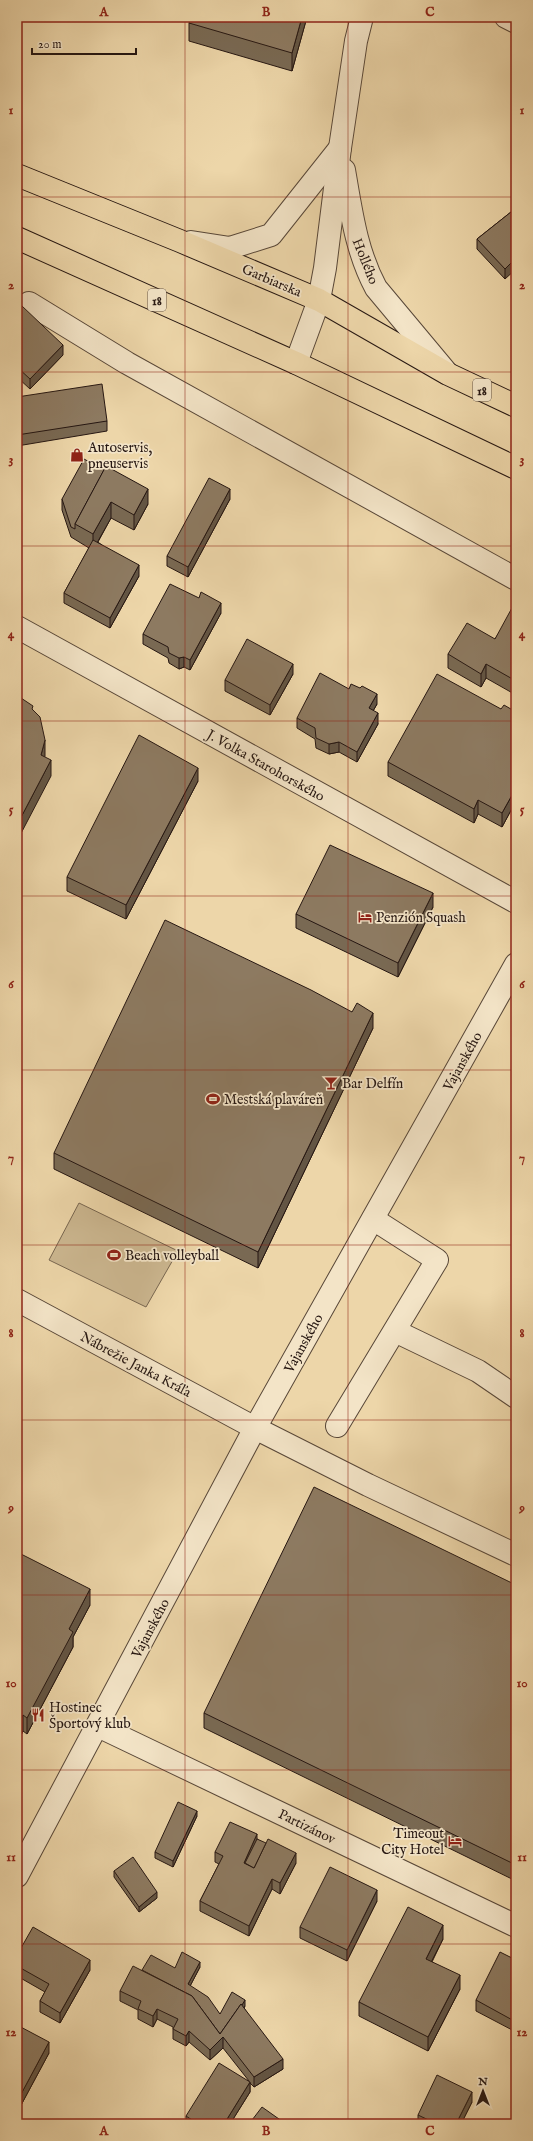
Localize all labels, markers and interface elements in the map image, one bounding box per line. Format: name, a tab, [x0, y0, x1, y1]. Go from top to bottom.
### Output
text: A	[99, 4, 110, 21]
text: B	[262, 4, 271, 21]
text: C	[425, 4, 435, 21]
scale bar	[32, 30, 136, 56]
text: 20 m	[38, 37, 61, 52]
text: 1	[9, 102, 14, 119]
text: 1	[520, 102, 525, 119]
street label: Hollého	[348, 236, 383, 288]
street label: Garbiarska	[239, 260, 305, 302]
text: 2	[8, 277, 14, 294]
text: 2	[519, 277, 525, 294]
road number: 18	[148, 289, 166, 311]
road number: 18	[473, 379, 491, 401]
place label: Autoservis, pneuservis	[87, 439, 152, 473]
shop icon: Autoservis, pneuservis	[69, 447, 85, 463]
text: 3	[9, 451, 14, 468]
text: 3	[520, 451, 525, 468]
text: 4	[8, 626, 15, 643]
text: 4	[519, 626, 526, 643]
street label: J. Volka Starohorského	[202, 725, 328, 806]
text: 5	[9, 801, 14, 818]
text: 5	[520, 801, 525, 818]
hotel icon: Penzión Squash	[357, 909, 373, 925]
place label: Penzión Squash	[376, 909, 466, 927]
text: 6	[8, 976, 14, 993]
text: 6	[519, 976, 525, 993]
street label: Vajanského	[439, 1028, 487, 1095]
bar icon: Bar Delfín	[323, 1075, 339, 1091]
place label: Bar Delfín	[342, 1075, 404, 1093]
sports icon: Mestská plaváreň	[205, 1091, 221, 1107]
place label: Mestská plaváreň	[224, 1091, 324, 1109]
text: 7	[8, 1150, 14, 1167]
text: 7	[519, 1150, 525, 1167]
sports icon: Beach volleyball	[106, 1247, 122, 1263]
place label: Beach volleyball	[125, 1247, 219, 1265]
street label: Vajanského	[280, 1310, 328, 1377]
text: 8	[8, 1325, 14, 1342]
text: 8	[519, 1325, 525, 1342]
street label: Nábrežie Janka Kráľa	[77, 1328, 195, 1402]
text: 9	[7, 1500, 14, 1517]
text: 9	[518, 1500, 525, 1517]
street label: Vajanského	[127, 1595, 174, 1662]
text: 10	[5, 1675, 17, 1692]
text: 10	[516, 1675, 528, 1692]
place label: Hostinec Športový klub	[49, 1699, 131, 1733]
restaurant icon: Hostinec Športový klub	[30, 1707, 46, 1723]
street label: Partizánov	[275, 1805, 339, 1849]
place label: Timeout City Hotel	[381, 1825, 444, 1859]
hotel icon: Timeout City Hotel	[447, 1833, 463, 1849]
text: 11	[6, 1849, 16, 1866]
text: 11	[517, 1849, 527, 1866]
text: 12	[6, 2024, 16, 2041]
text: 12	[517, 2024, 527, 2041]
north arrow	[463, 2071, 503, 2111]
text: N	[477, 2075, 488, 2089]
text: A	[99, 2123, 110, 2140]
text: B	[262, 2123, 271, 2140]
text: C	[425, 2123, 435, 2140]

